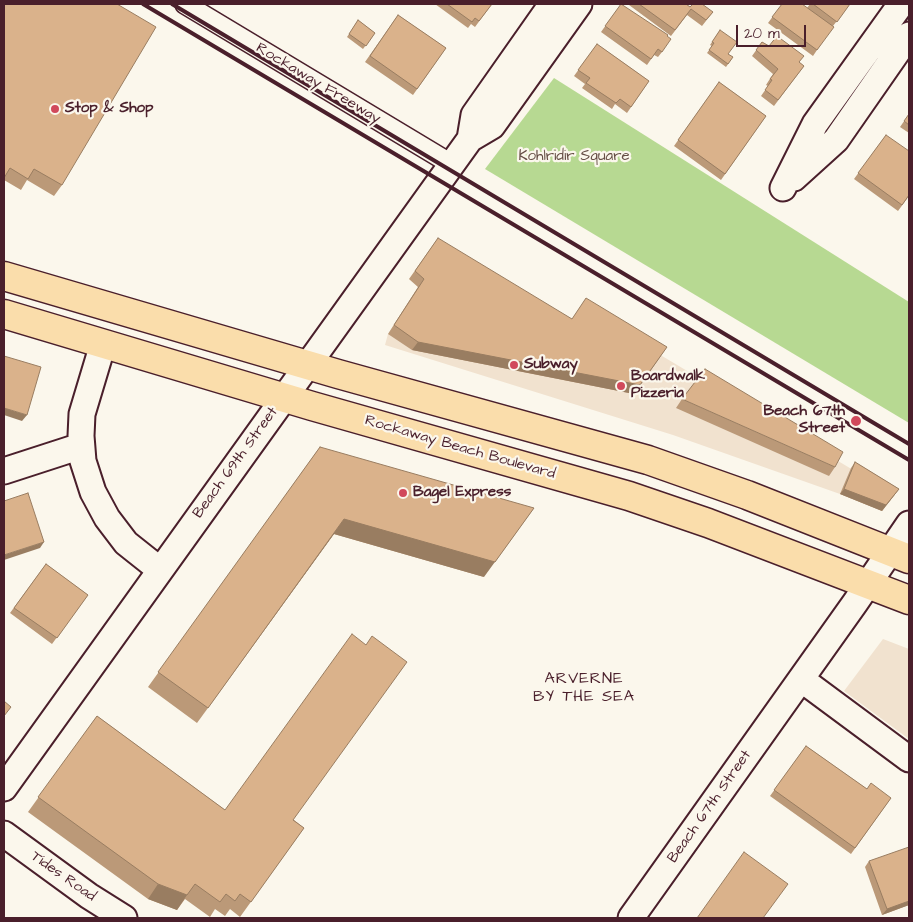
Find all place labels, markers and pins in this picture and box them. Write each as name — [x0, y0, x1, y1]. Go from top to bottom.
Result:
place label: Stop & Shop — [65, 100, 153, 118]
marker: Stop & Shop — [49, 103, 61, 115]
place label: Subway — [524, 356, 578, 374]
marker: Subway — [508, 359, 520, 371]
place label: Boardwalk Pizzeria — [631, 368, 705, 403]
marker: Boardwalk Pizzeria — [615, 380, 627, 392]
place label: Beach 67th Street — [764, 403, 845, 438]
marker: Beach 67th Street — [849, 414, 863, 428]
place label: Bagel Express — [413, 484, 511, 502]
marker: Bagel Express — [397, 487, 409, 499]

